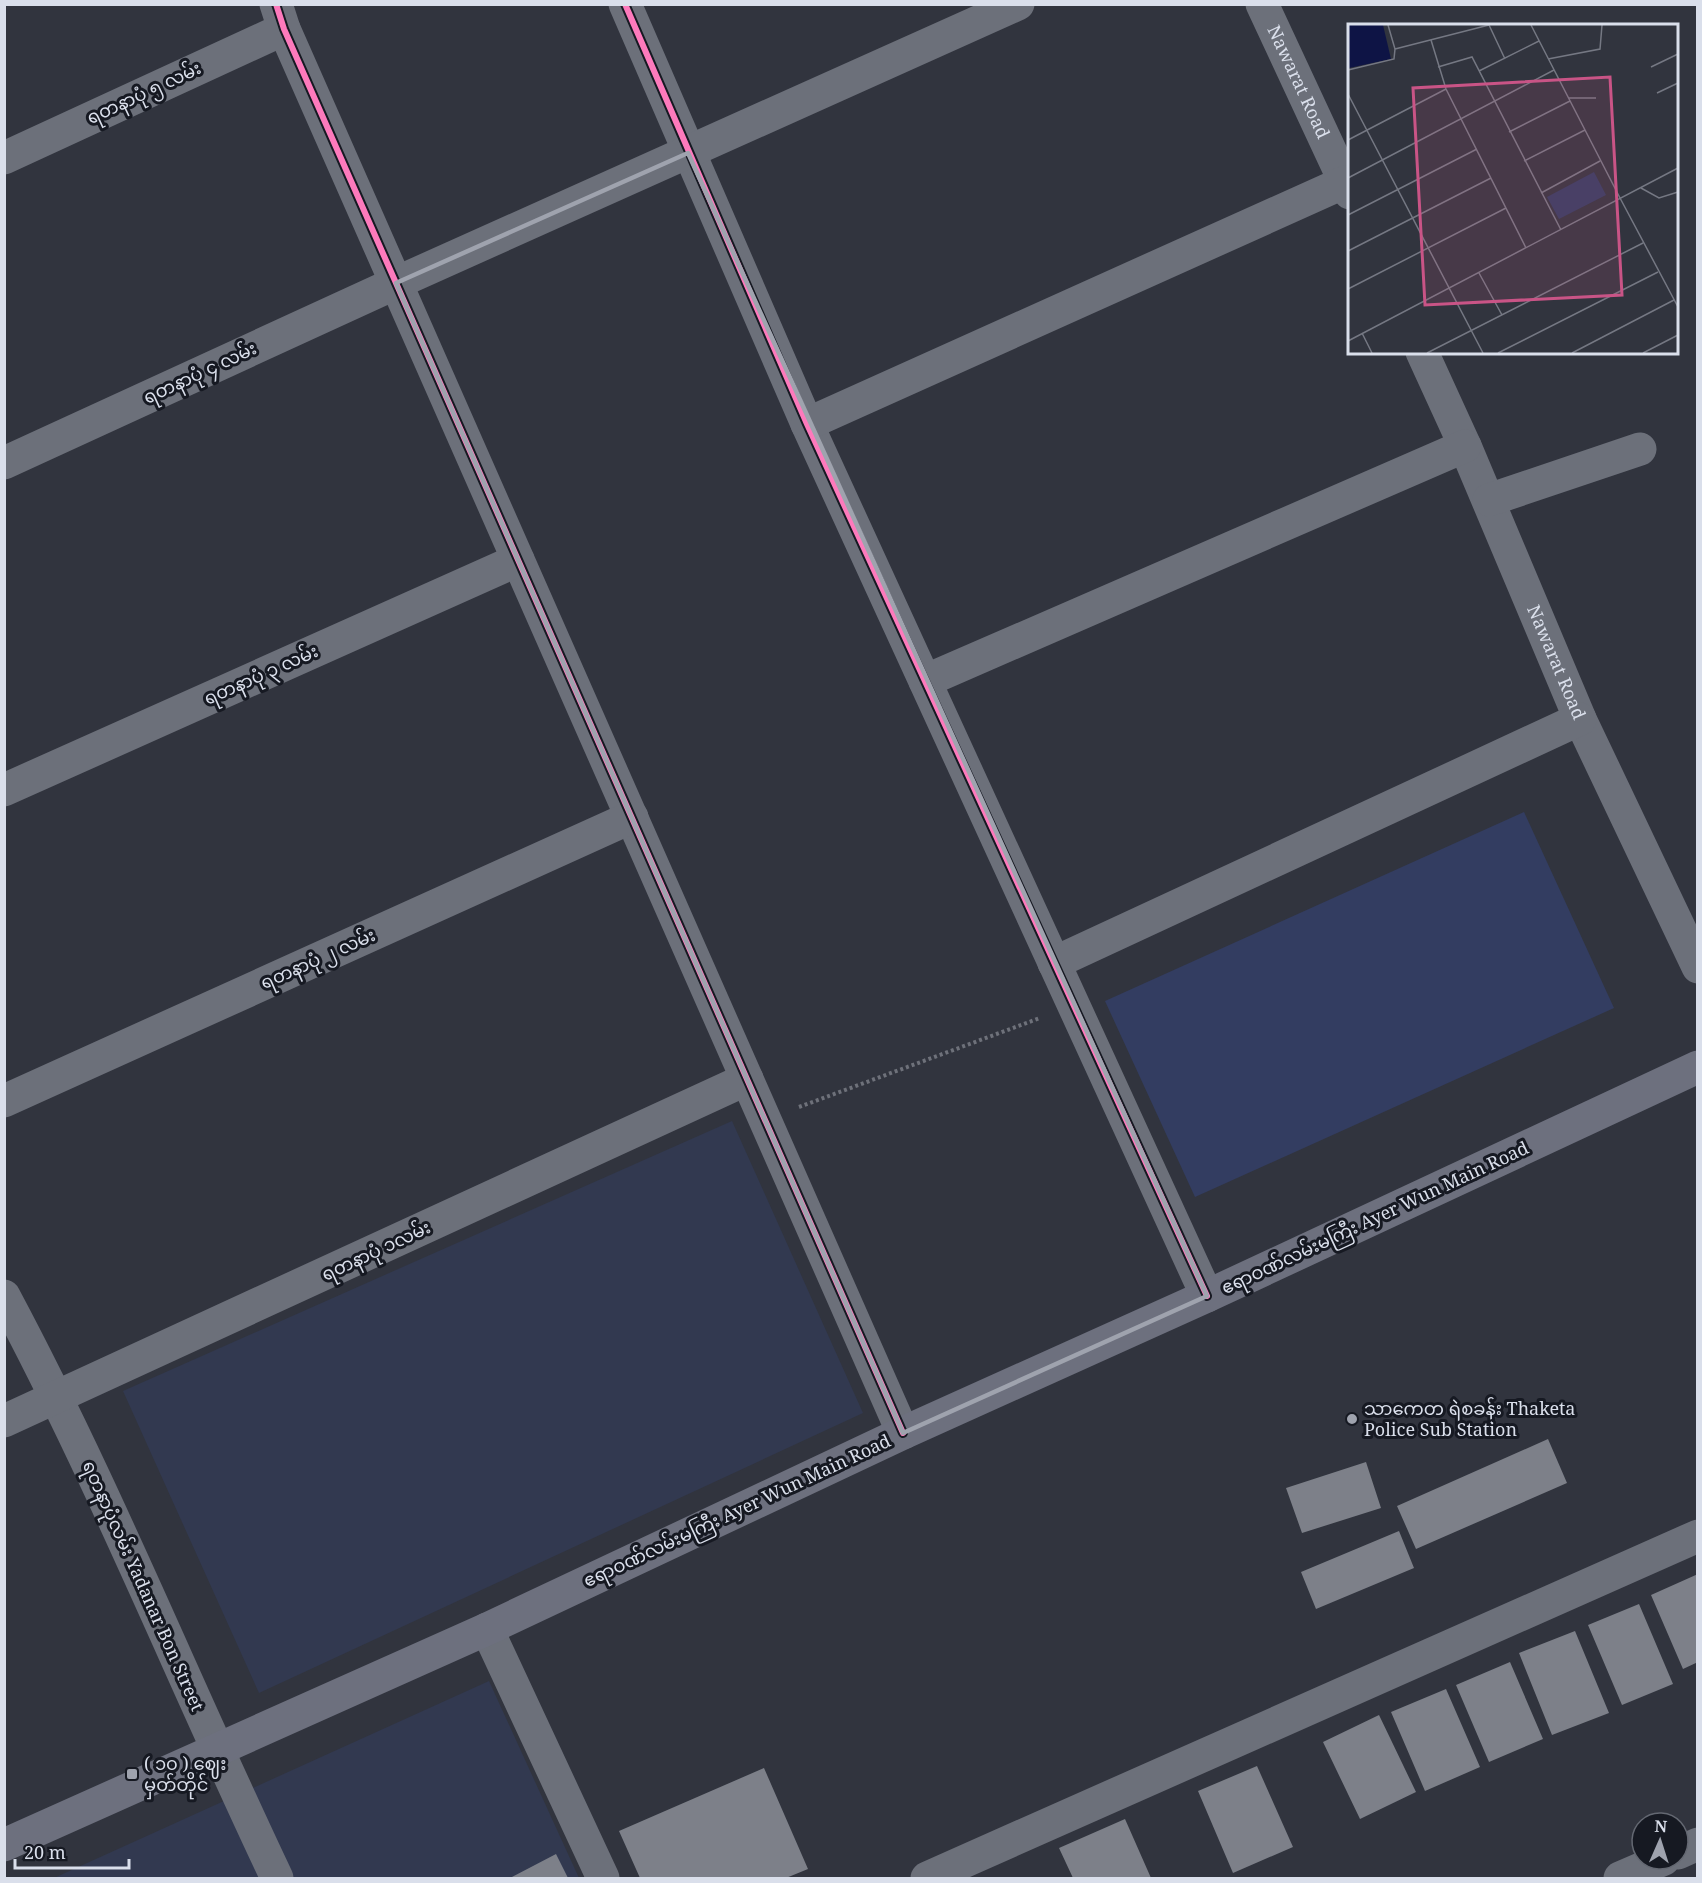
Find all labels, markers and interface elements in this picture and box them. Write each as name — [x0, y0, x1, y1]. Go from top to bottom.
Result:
street label: Nawarat Road — [1263, 21, 1336, 142]
inset map — [1348, 24, 1678, 354]
street label: ရတနာပုံ ၅ လမ်း — [83, 55, 206, 133]
street label: ရတနာပုံ ၄ လမ်း — [139, 335, 262, 412]
street label: Nawarat Road — [1522, 601, 1592, 723]
street label: ရတနာပုံ ၃ လမ်း — [200, 638, 323, 714]
street label: ရတနာပုံ ၂ လမ်း — [256, 922, 380, 998]
street label: ဧရာဝဏ်လမ်းမကြီး Ayer Wun Main Road — [1217, 1134, 1534, 1303]
street label: ရတနာပုံ ၁လမ်း — [317, 1214, 436, 1289]
place label: သာကေတ ရဲစခန်း Thaketa Police Sub Station — [1364, 1396, 1575, 1441]
marker: သာကေတ ရဲစခန်း Thaketa Police Sub Station — [1345, 1412, 1359, 1426]
street label: ဧရာဝဏ်လမ်းမကြီး Ayer Wun Main Road — [579, 1427, 896, 1596]
street label: ရတနာပုံလမ်း Yadanar Bon Street — [74, 1457, 210, 1716]
place label: ( ၁၀ ) ဈေး မှတ်တိုင် — [144, 1751, 226, 1800]
marker: ( ၁၀ ) ဈေး မှတ်တိုင် — [125, 1767, 139, 1781]
north arrow — [1630, 1811, 1690, 1871]
text: N — [1654, 1815, 1668, 1837]
scale bar — [15, 1832, 129, 1870]
text: 20 m — [24, 1840, 66, 1864]

